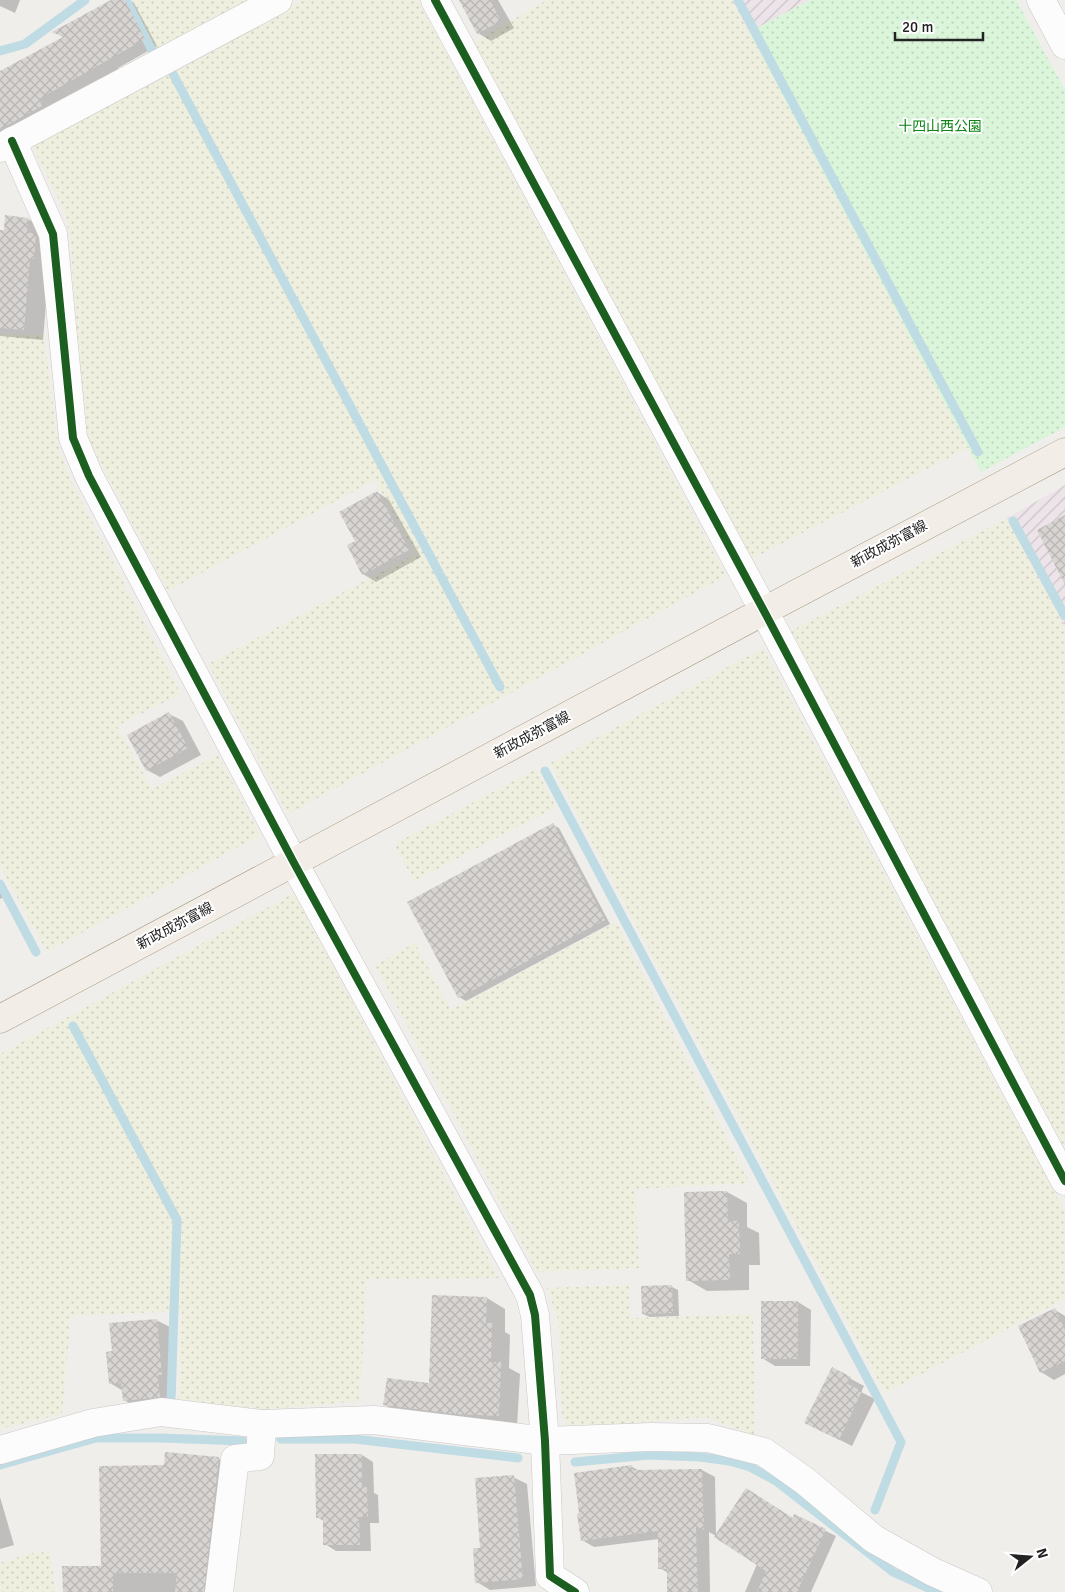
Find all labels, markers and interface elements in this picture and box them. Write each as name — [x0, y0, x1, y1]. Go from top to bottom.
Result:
scale bar — [895, 10, 982, 42]
text: 20 m — [902, 18, 933, 36]
park label: 十四山西公園 — [898, 118, 982, 135]
street label: 新政成弥富線 — [848, 517, 930, 571]
street label: 新政成弥富線 — [491, 708, 573, 762]
street label: 新政成弥富線 — [134, 899, 216, 953]
north arrow — [1005, 1532, 1055, 1582]
text: N — [1032, 1546, 1052, 1560]

